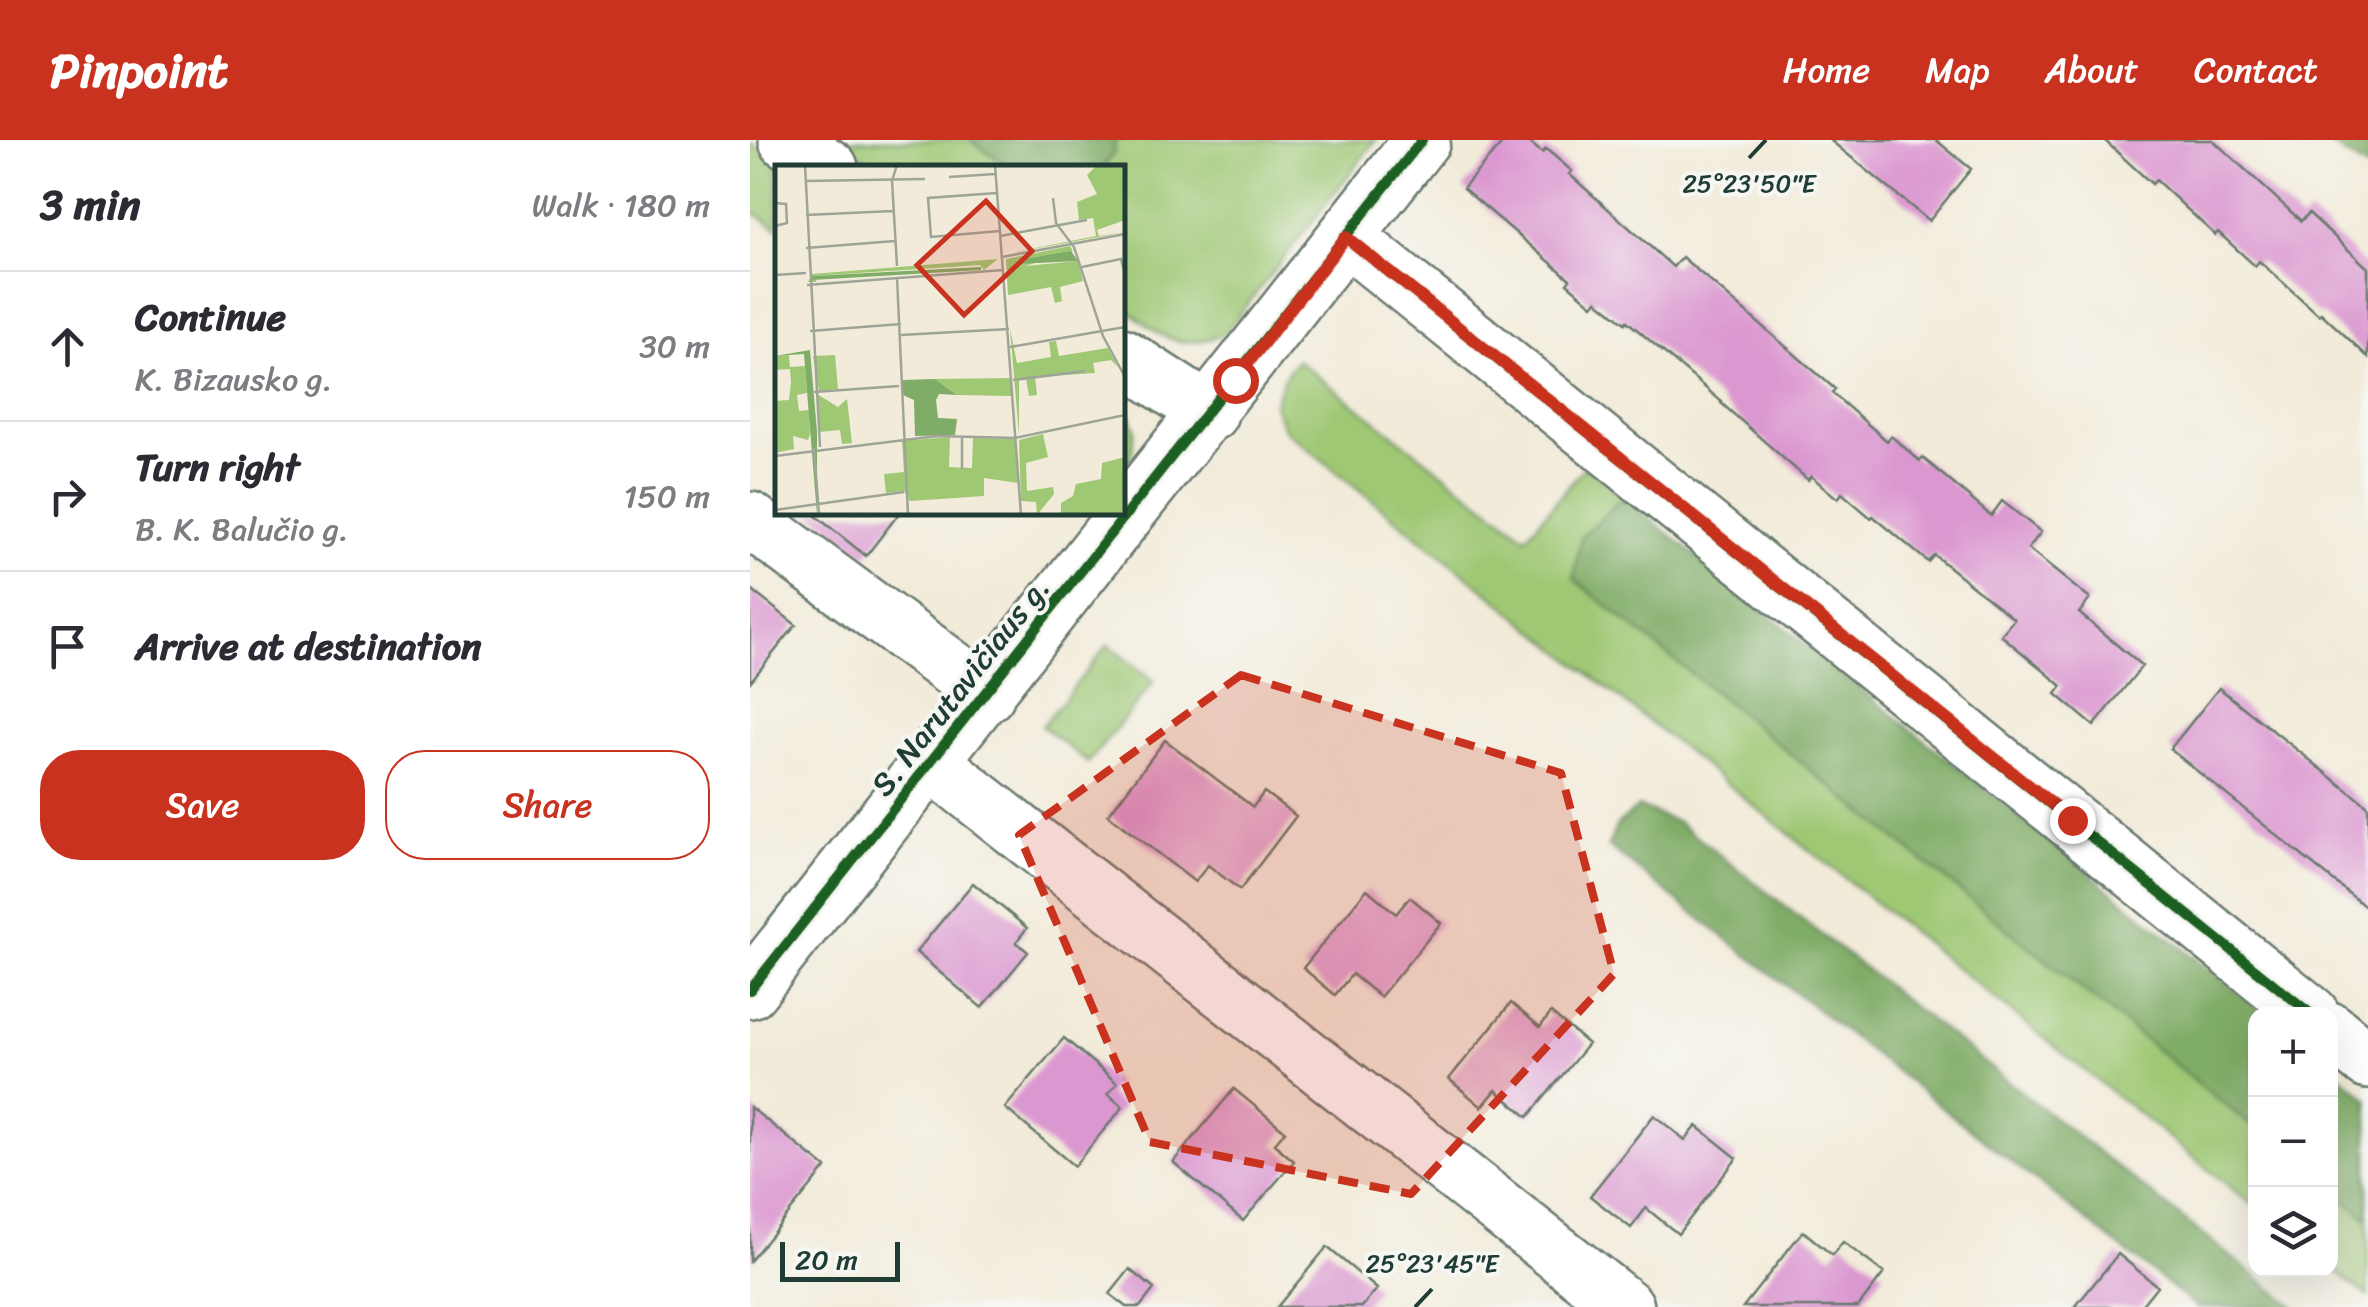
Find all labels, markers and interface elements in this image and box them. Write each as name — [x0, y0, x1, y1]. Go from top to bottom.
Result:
text: Pinpoint — [50, 28, 228, 113]
text: Home — [1783, 39, 1870, 101]
text: Map — [1925, 39, 1990, 101]
text: About — [2045, 39, 2139, 101]
text: Contact — [2194, 39, 2318, 101]
text: 25°23'50"E — [1682, 161, 1818, 206]
inset map — [775, 165, 1125, 515]
text: 3 min — [40, 168, 140, 242]
text: Walk · 180 m — [532, 177, 710, 234]
text: Continue — [135, 284, 286, 351]
text: 30 m — [639, 318, 710, 375]
icon: ahead — [40, 319, 95, 374]
text: K. Bizausko g. — [135, 351, 332, 408]
route start — [1213, 358, 1259, 404]
text: Turn right — [135, 434, 300, 501]
text: 150 m — [624, 468, 710, 525]
icon: right — [40, 469, 95, 524]
text: B. K. Balučio g. — [135, 501, 349, 558]
street label: S. Narutavičiaus g. — [856, 563, 1065, 809]
text: Arrive at destination — [135, 613, 482, 680]
icon: arrive — [40, 619, 95, 674]
button: Save — [40, 750, 365, 860]
button: Share — [385, 750, 710, 860]
route end — [2050, 798, 2096, 844]
map controls — [2248, 1007, 2338, 1277]
button: + — [2248, 1007, 2338, 1097]
button: − — [2248, 1097, 2338, 1187]
button: layers — [2248, 1187, 2338, 1277]
text: 20 m — [795, 1235, 858, 1284]
scale bar — [780, 1237, 900, 1282]
text: 25°23'45"E — [1365, 1241, 1501, 1286]

